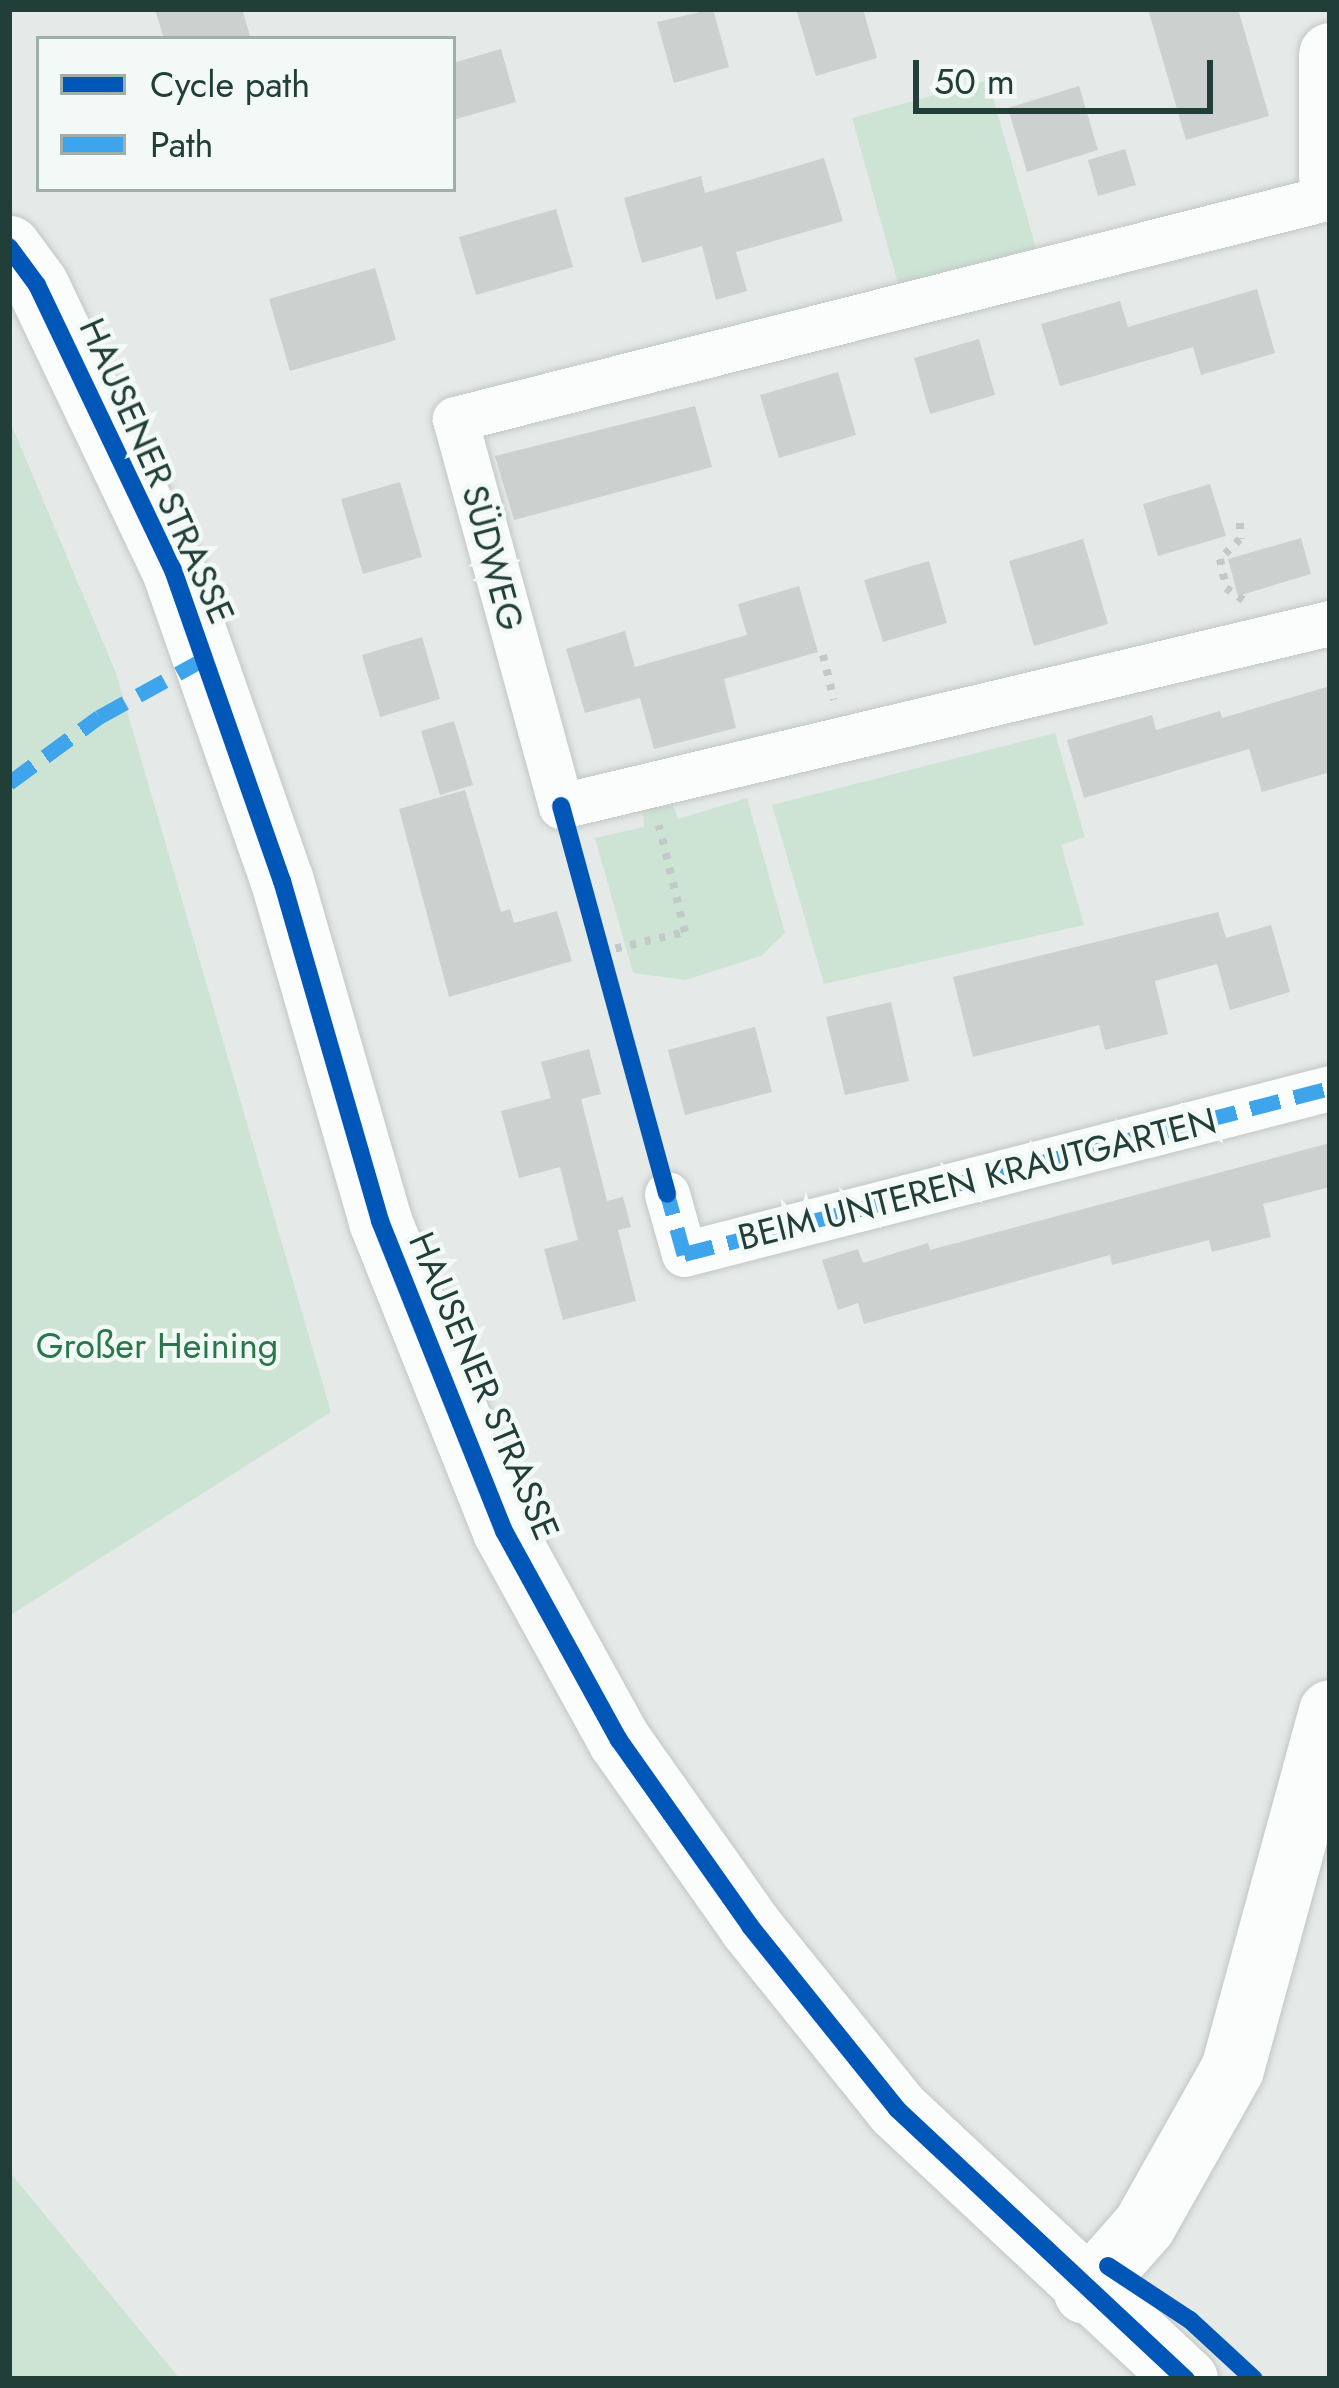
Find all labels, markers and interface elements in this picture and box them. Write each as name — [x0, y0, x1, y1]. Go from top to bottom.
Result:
legend — [36, 36, 456, 192]
scale bar — [919, 36, 1219, 110]
text: 50 m — [934, 55, 1015, 107]
text: Cycle path — [150, 58, 310, 110]
text: Path — [150, 118, 214, 170]
street label: HAUSENER STRASSE — [70, 312, 244, 630]
street label: SÜDWEG — [453, 480, 533, 636]
street label: BEIM UNTEREN KRAUTGARTEN — [733, 1099, 1221, 1259]
street label: HAUSENER STRASSE — [400, 1226, 568, 1546]
park label: Großer Heining — [36, 1324, 278, 1368]

